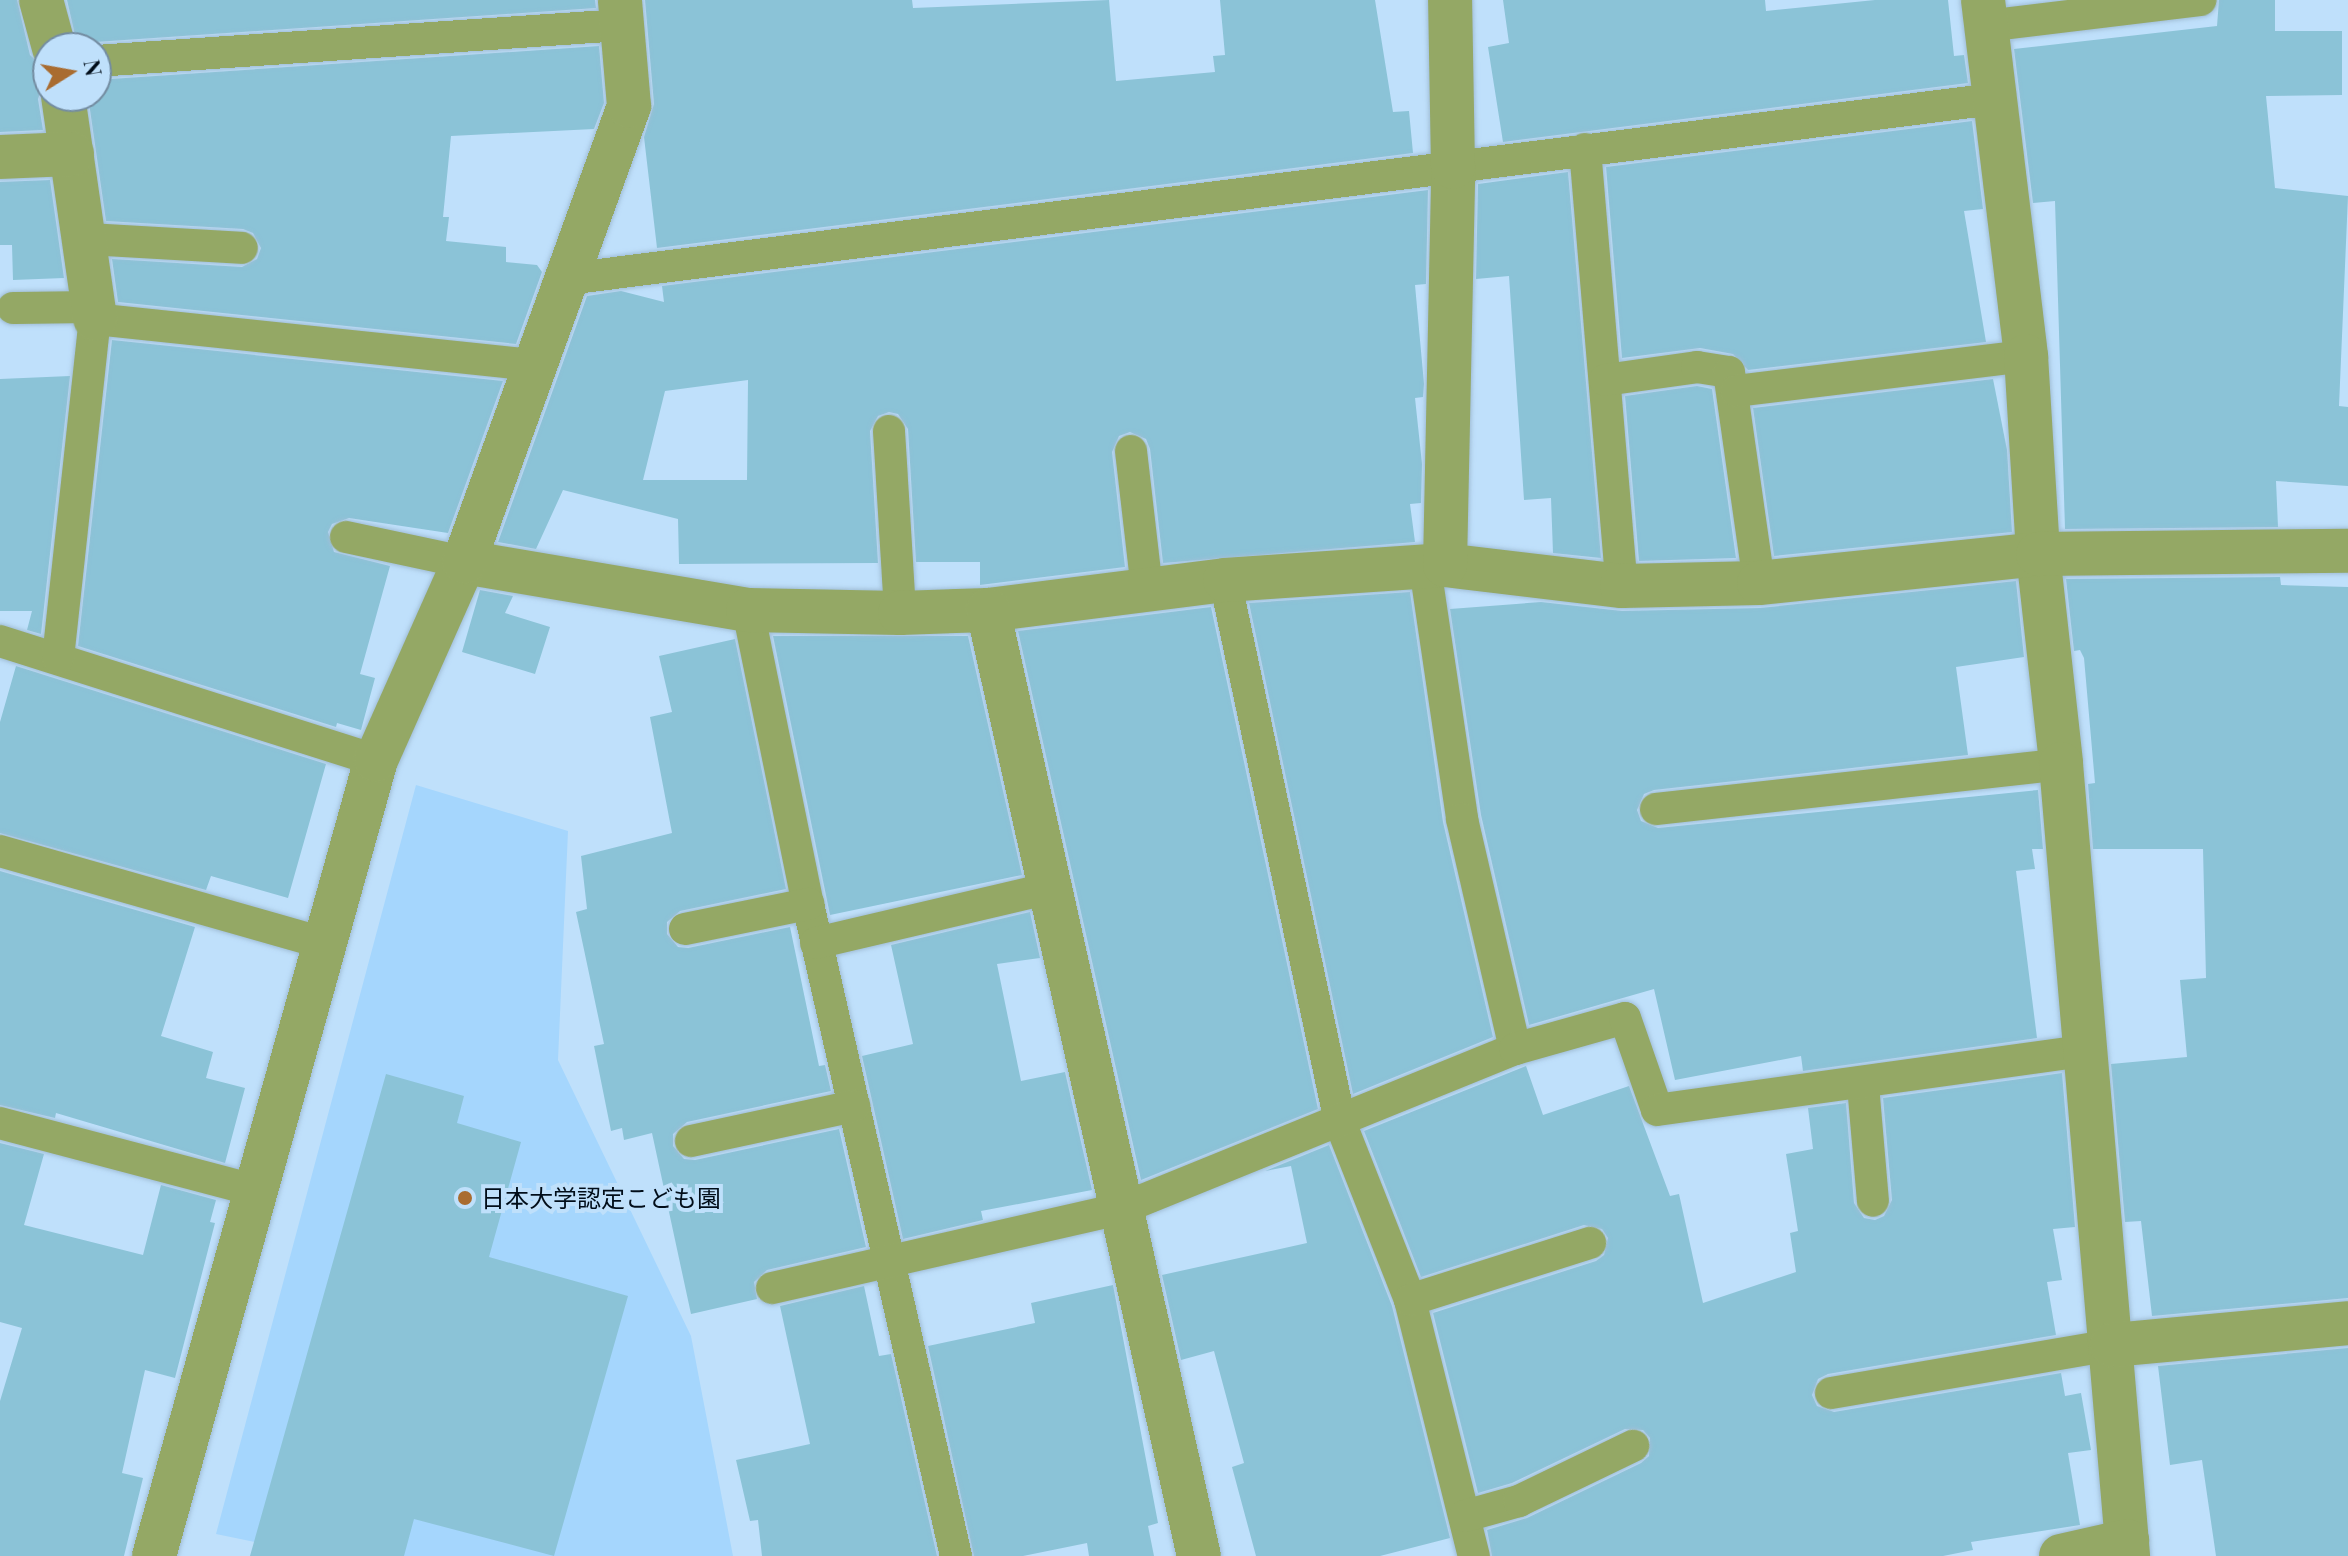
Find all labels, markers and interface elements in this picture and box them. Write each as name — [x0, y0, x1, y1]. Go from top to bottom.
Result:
north arrow — [32, 32, 112, 112]
text: N — [77, 57, 110, 78]
place label: 日本大学認定こども園 — [481, 1184, 721, 1212]
marker: 日本大学認定こども園 — [456, 1189, 474, 1207]

